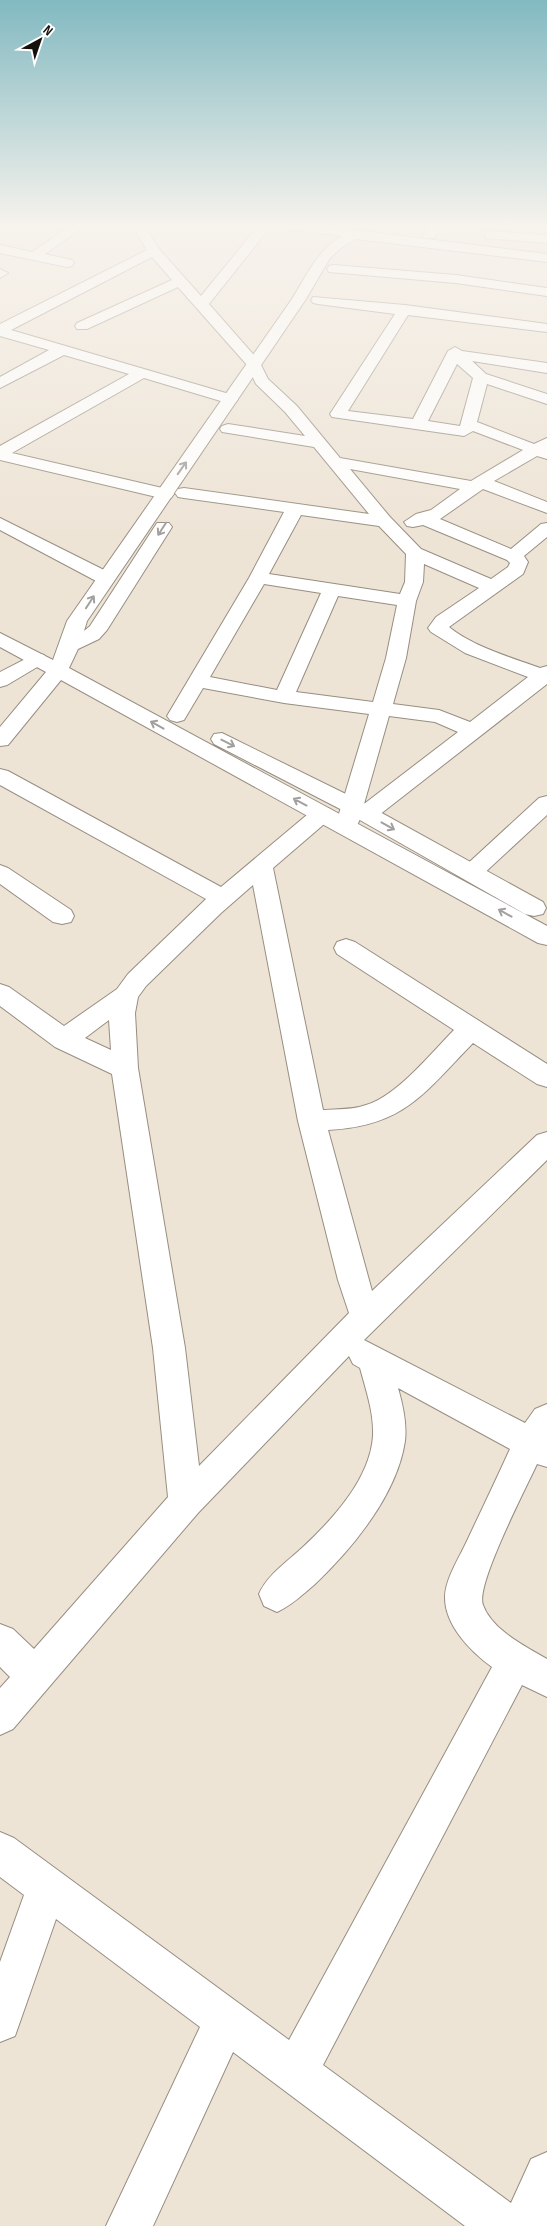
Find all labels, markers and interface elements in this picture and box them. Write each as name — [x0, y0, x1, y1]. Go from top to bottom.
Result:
north arrow — [15, 15, 65, 65]
text: N — [40, 22, 56, 39]
one-way arrow — [177, 461, 187, 475]
one-way arrow — [156, 521, 166, 535]
one-way arrow — [85, 595, 95, 609]
one-way arrow — [150, 720, 165, 730]
one-way arrow — [221, 738, 236, 748]
one-way arrow — [293, 797, 308, 807]
one-way arrow — [380, 822, 395, 831]
one-way arrow — [497, 908, 512, 918]

